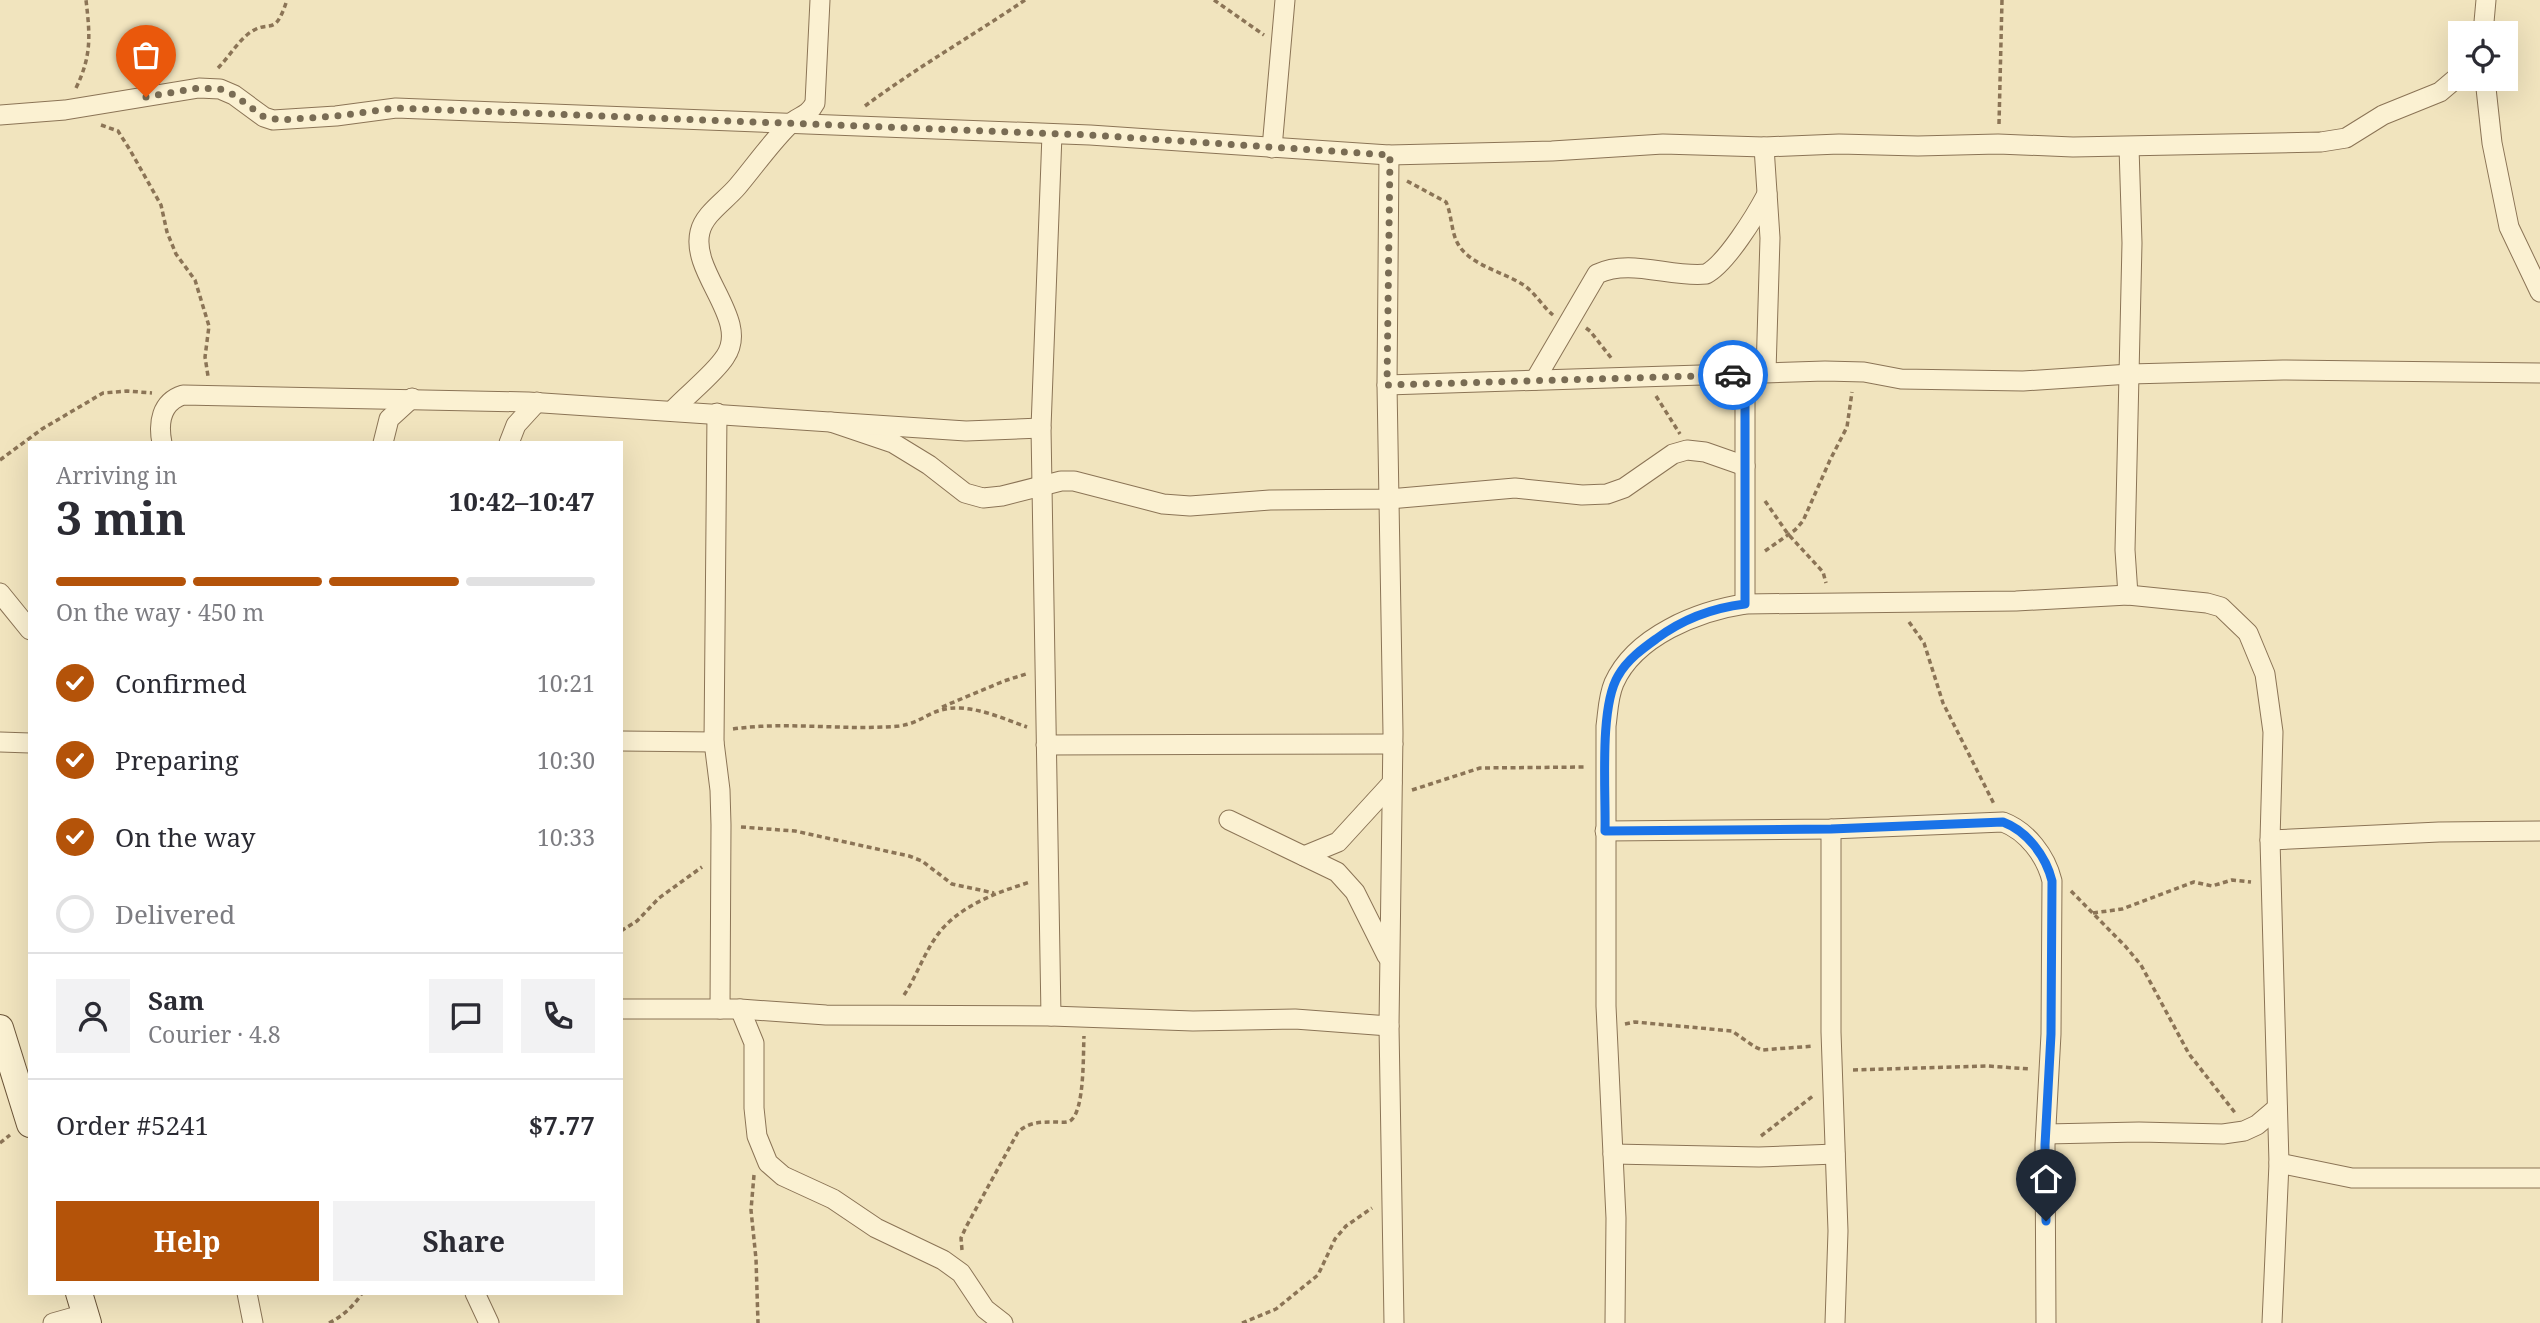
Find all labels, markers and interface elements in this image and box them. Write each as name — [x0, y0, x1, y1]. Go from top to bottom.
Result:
map controls — [2448, 21, 2518, 91]
button: locate — [2448, 21, 2518, 91]
pin — [116, 25, 176, 97]
icon: bag — [127, 36, 165, 74]
courier — [1698, 340, 1768, 410]
icon: car — [1714, 356, 1752, 394]
text: Arriving in — [56, 459, 177, 491]
text: 10:42–10:47 — [449, 483, 595, 519]
text: 3 min — [56, 486, 186, 548]
text: On the way · 450 m — [56, 596, 264, 628]
icon: check — [56, 664, 94, 702]
text: Confirmed — [115, 665, 247, 701]
text: 10:21 — [537, 667, 595, 699]
icon: check — [56, 741, 94, 779]
text: Preparing — [115, 742, 239, 778]
text: 10:30 — [537, 744, 595, 776]
icon: check — [56, 818, 94, 856]
text: On the way — [115, 819, 255, 855]
text: 10:33 — [537, 821, 595, 853]
text: Delivered — [115, 896, 235, 932]
button: person — [56, 979, 130, 1053]
button: chat — [429, 979, 503, 1053]
button: phone — [521, 979, 595, 1053]
text: Sam — [148, 982, 204, 1018]
text: Courier · 4.8 — [148, 1018, 281, 1050]
text: Order #5241 — [56, 1107, 209, 1143]
text: $7.77 — [529, 1107, 595, 1143]
pin — [2016, 1149, 2076, 1221]
icon: home — [2027, 1160, 2065, 1198]
button: Help — [56, 1201, 319, 1281]
button: Share — [333, 1201, 595, 1281]

